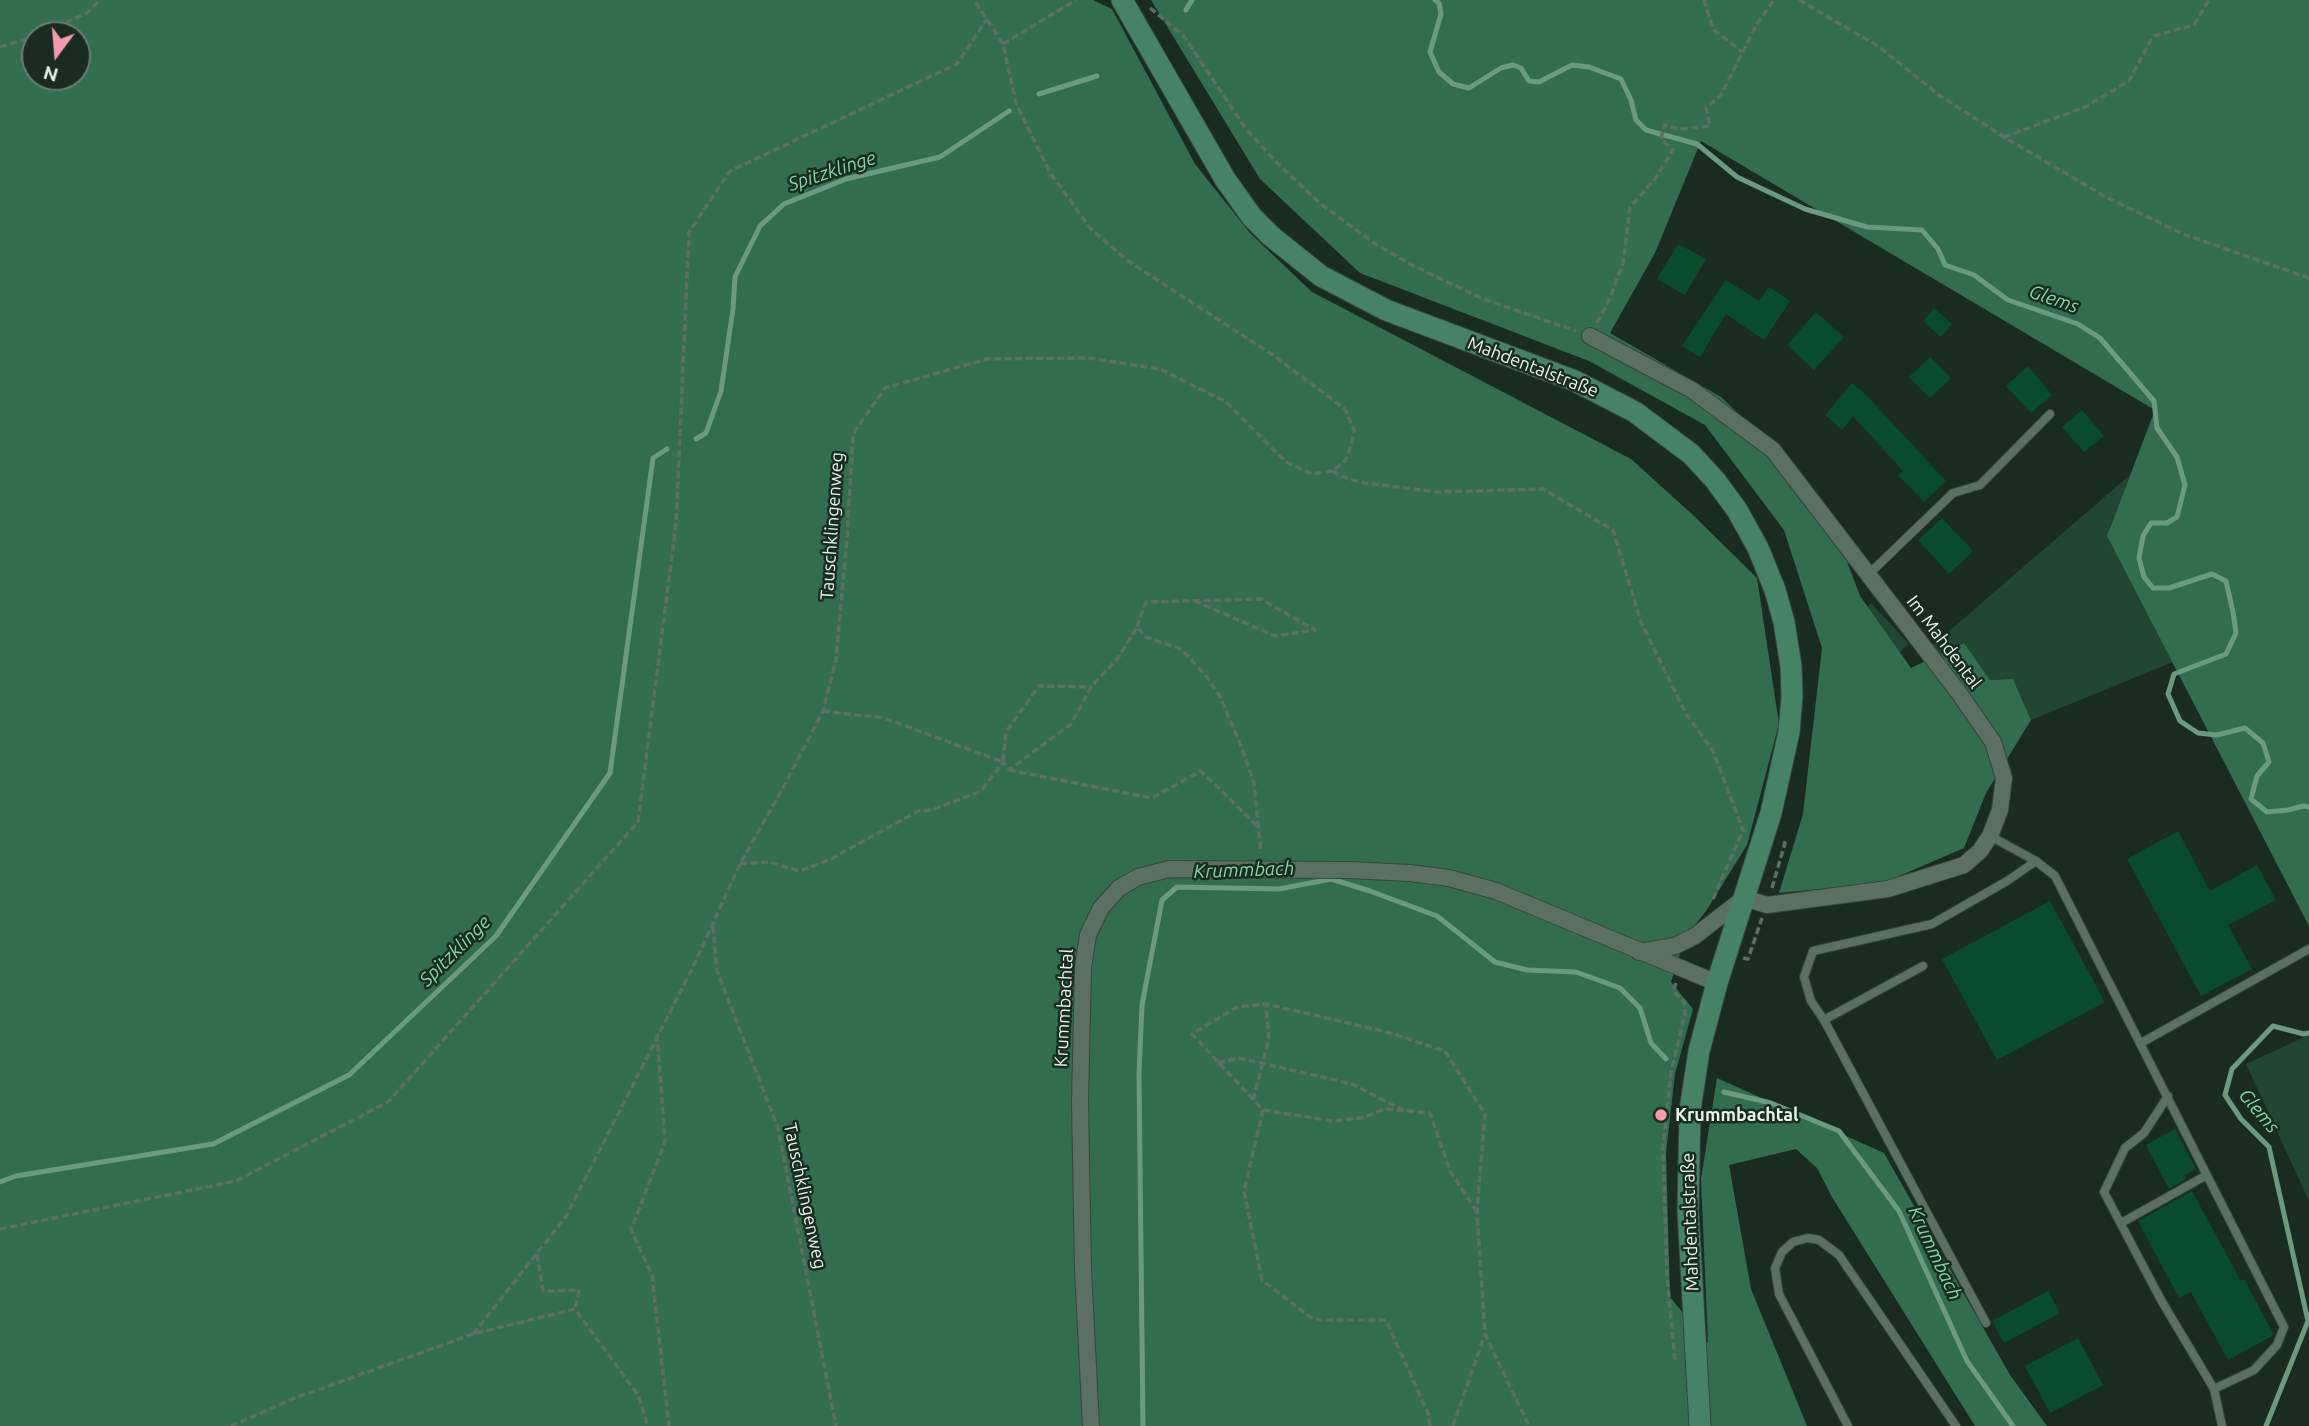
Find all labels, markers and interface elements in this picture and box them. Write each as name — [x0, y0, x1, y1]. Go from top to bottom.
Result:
north arrow — [21, 21, 91, 91]
text: N — [41, 62, 61, 87]
water label: Spitzklinge — [785, 146, 879, 196]
water label: Glems — [2026, 280, 2082, 318]
street label: Mahdentalstraße — [1464, 332, 1602, 402]
street label: Tauschklingenweg — [816, 451, 848, 601]
street label: Im Mahdental — [1902, 591, 1986, 693]
water label: Krummbach — [1193, 857, 1295, 883]
water label: Spitzklinge — [415, 911, 495, 991]
street label: Krummbachtal — [1050, 948, 1078, 1068]
water label: Glems — [2234, 1084, 2284, 1138]
place label: Krummbachtal — [1675, 1104, 1799, 1126]
marker: Krummbachtal — [1653, 1107, 1669, 1123]
street label: Tauschklingenweg — [779, 1121, 831, 1271]
street label: Mahdentalstraße — [1677, 1152, 1703, 1292]
water label: Krummbach — [1903, 1202, 1967, 1304]

